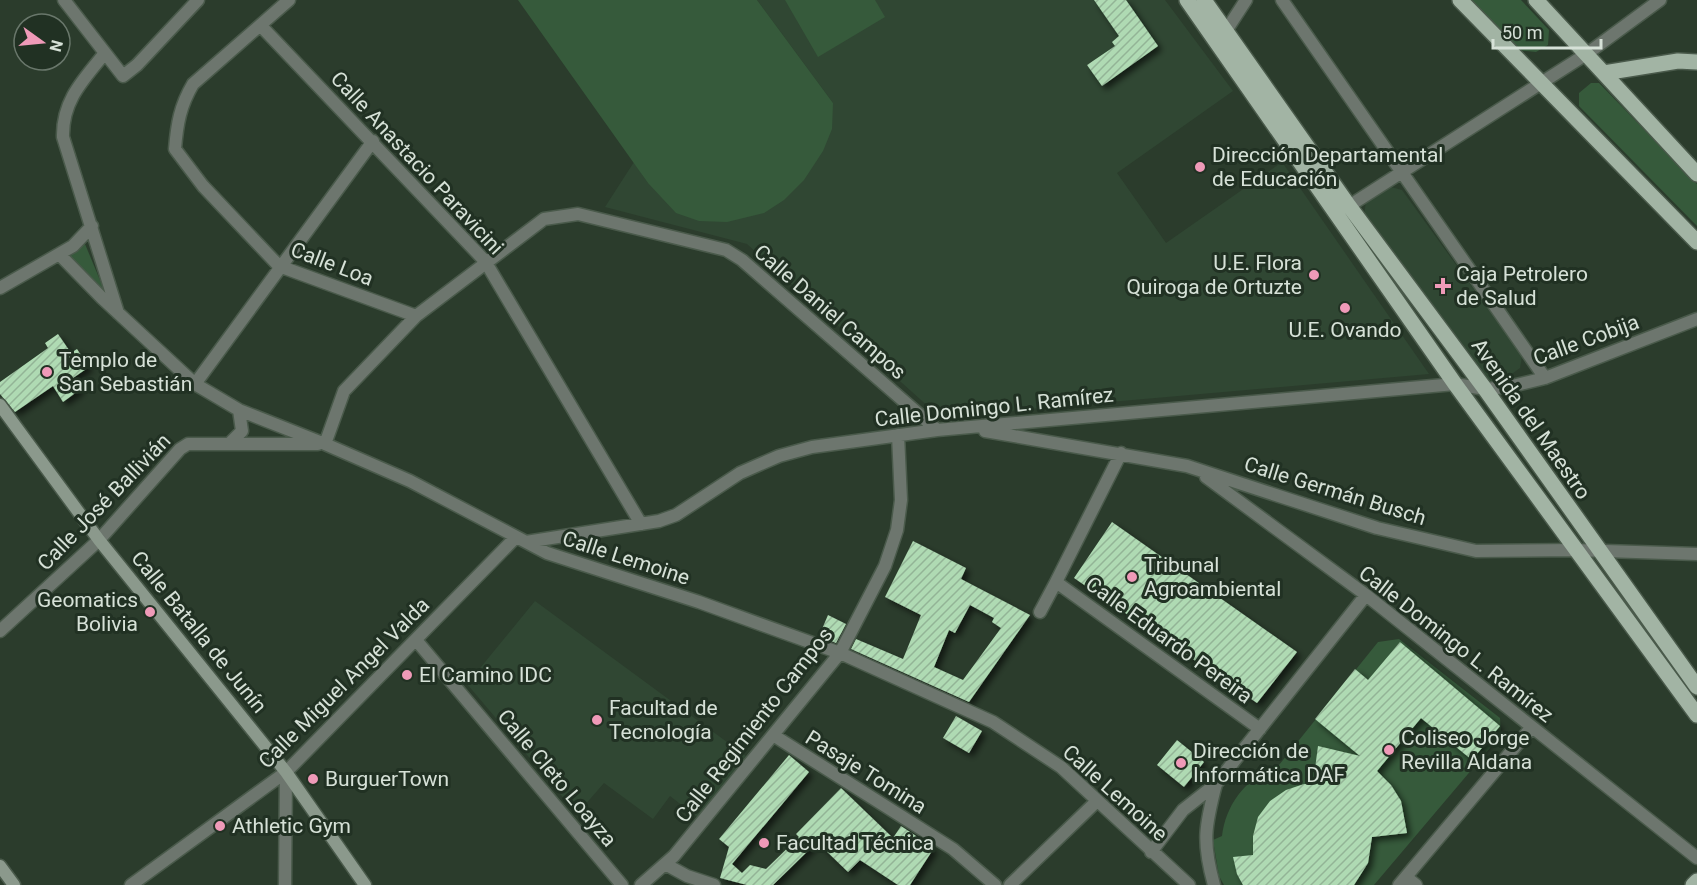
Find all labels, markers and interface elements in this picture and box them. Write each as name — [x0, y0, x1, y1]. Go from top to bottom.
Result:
north arrow — [12, 12, 72, 72]
scale bar — [1493, 12, 1601, 50]
text: 50 m — [1502, 22, 1542, 43]
text: N — [45, 38, 67, 54]
street label: Calle Anastacio Paravicini — [326, 67, 508, 259]
place label: Dirección Departamental de Educación — [1212, 143, 1443, 191]
marker: Dirección Departamental de Educación — [1193, 160, 1207, 174]
street label: Calle Loa — [287, 237, 377, 291]
street label: Calle Daniel Campos — [749, 240, 911, 384]
place label: U.E. Flora Quiroga de Ortuzte — [1126, 251, 1302, 299]
place label: Caja Petrolero de Salud — [1456, 262, 1588, 310]
marker: U.E. Flora Quiroga de Ortuzte — [1307, 268, 1321, 282]
marker: Caja Petrolero de Salud — [1434, 277, 1452, 295]
marker: U.E. Ovando — [1338, 301, 1352, 315]
street label: Calle Cobija — [1530, 310, 1642, 370]
place label: U.E. Ovando — [1288, 318, 1402, 342]
street label: Avenida del Maestro — [1467, 334, 1595, 504]
place label: Templo de San Sebastián — [59, 348, 192, 396]
marker: Templo de San Sebastián — [40, 365, 54, 379]
street label: Calle Domingo L. Ramírez — [873, 383, 1115, 431]
street label: Calle José Ballivián — [33, 429, 175, 575]
street label: Calle Germán Busch — [1241, 452, 1429, 530]
street label: Calle Lemoine — [559, 526, 693, 590]
street label: Calle Batalla de Junín — [126, 546, 272, 718]
place label: Tribunal Agroambiental — [1144, 553, 1281, 601]
street label: Calle Domingo L. Ramírez — [1354, 561, 1558, 727]
marker: Tribunal Agroambiental — [1125, 570, 1139, 584]
street label: Calle Eduardo Pereira — [1081, 572, 1257, 708]
place label: Geomatics Bolivia — [37, 588, 138, 636]
street label: Calle Miguel Angel Valda — [254, 593, 434, 773]
marker: Geomatics Bolivia — [143, 605, 157, 619]
street label: Calle Regimiento Campos — [670, 623, 838, 827]
place label: El Camino IDC — [419, 663, 552, 687]
marker: El Camino IDC — [400, 668, 414, 682]
place label: Facultad de Tecnología — [609, 696, 718, 744]
street label: Calle Cleto Loayza — [493, 705, 621, 851]
marker: Facultad de Tecnología — [590, 713, 604, 727]
street label: Pasaje Tomina — [801, 725, 931, 819]
place label: Coliseo Jorge Revilla Aldana — [1401, 726, 1532, 774]
place label: Dirección de Informática DAF — [1193, 739, 1345, 787]
street label: Calle Lemoine — [1058, 740, 1172, 846]
marker: Coliseo Jorge Revilla Aldana — [1382, 743, 1396, 757]
marker: Dirección de Informática DAF — [1174, 756, 1188, 770]
place label: BurguerTown — [325, 767, 449, 791]
marker: BurguerTown — [306, 772, 320, 786]
place label: Athletic Gym — [232, 814, 351, 838]
marker: Athletic Gym — [213, 819, 227, 833]
place label: Facultad Técnica — [776, 831, 934, 855]
marker: Facultad Técnica — [757, 836, 771, 850]

